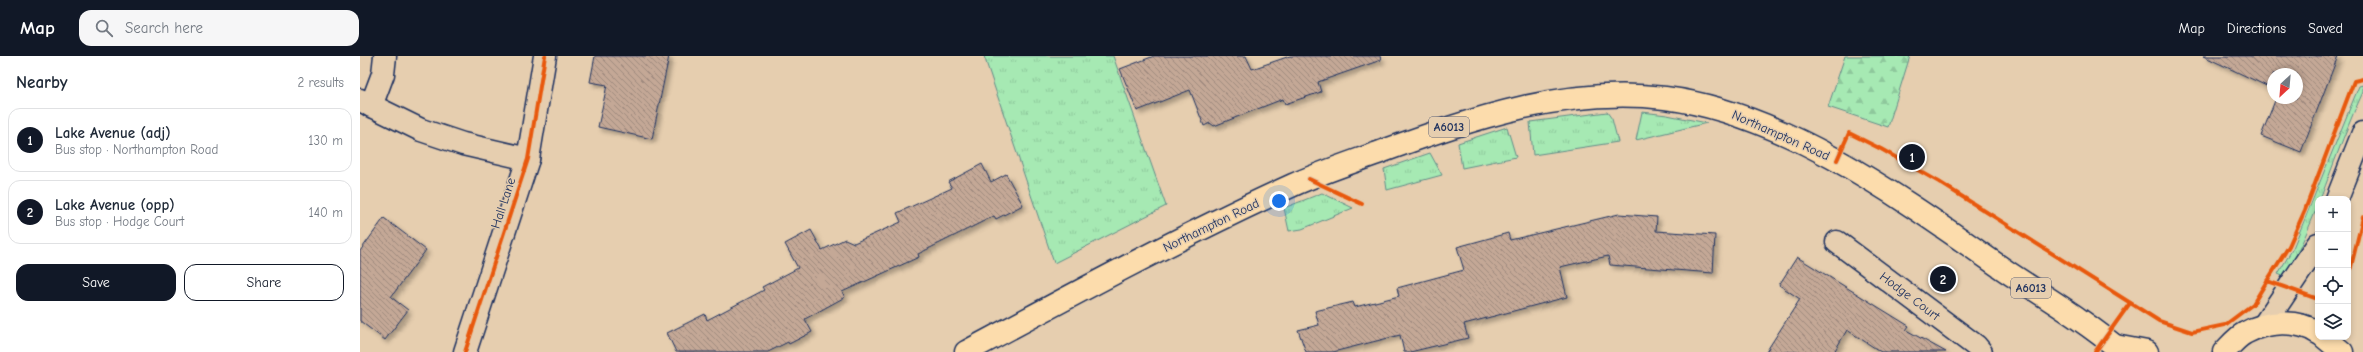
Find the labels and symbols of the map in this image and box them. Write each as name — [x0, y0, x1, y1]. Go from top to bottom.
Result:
north arrow — [2267, 68, 2303, 104]
street label: Northampton Road — [1730, 107, 1832, 163]
road number: A6013 — [1429, 117, 1469, 137]
pin: 1 — [1899, 142, 1925, 172]
street label: Hall Lane — [488, 175, 518, 230]
your location — [1269, 191, 1289, 211]
street label: Northampton Road — [1160, 195, 1262, 255]
pin: 2 — [1930, 264, 1956, 294]
street label: Hodge Court — [1877, 269, 1944, 324]
road number: A6013 — [2011, 278, 2051, 298]

